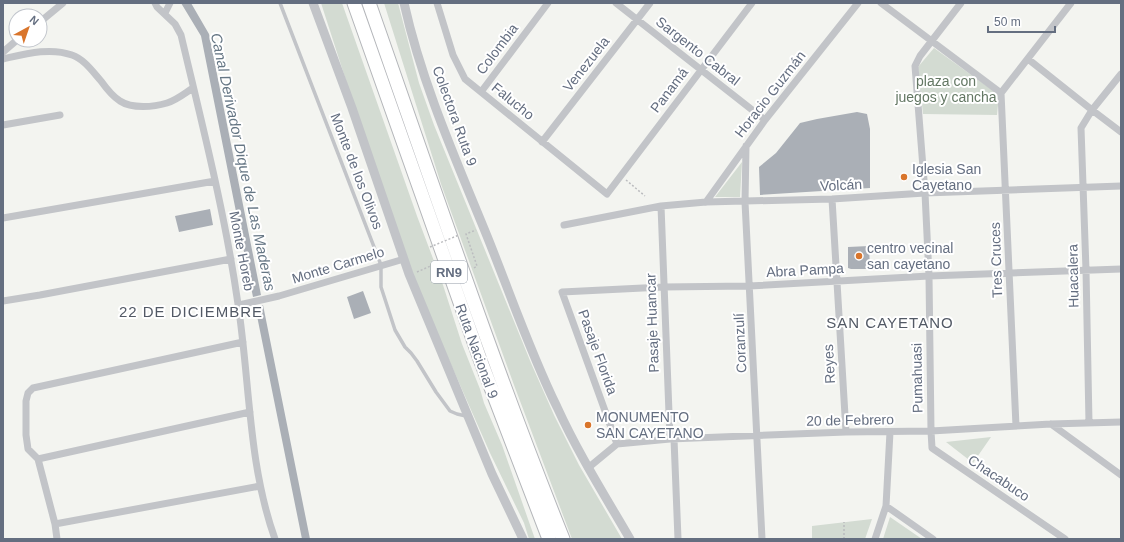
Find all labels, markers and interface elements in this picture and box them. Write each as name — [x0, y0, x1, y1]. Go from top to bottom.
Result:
north arrow — [8, 8, 48, 48]
scale bar — [988, 8, 1055, 34]
text: N — [28, 13, 41, 28]
street label: Sargento Cabral — [653, 13, 743, 89]
text: 50 m — [994, 15, 1021, 29]
street label: Colombia — [473, 20, 521, 77]
water label: Canal Derivador Dique de Las Maderas — [208, 31, 279, 293]
street label: Venezuela — [560, 33, 613, 95]
street label: Horacio Guzmán — [731, 48, 809, 140]
street label: Colectora Ruta 9 — [430, 64, 481, 168]
street label: Panamá — [647, 64, 691, 116]
park label: plaza con juegos y cancha — [894, 73, 997, 105]
street label: Falucho — [489, 79, 538, 123]
street label: Monte de los Olivos — [328, 111, 386, 231]
place label: Iglesia San Cayetano — [912, 161, 981, 193]
marker: Iglesia San Cayetano — [899, 172, 909, 182]
street label: Volcán — [820, 176, 862, 194]
street label: Monte Horeb — [226, 210, 258, 292]
street label: Tres Cruces — [987, 222, 1005, 298]
place label: centro vecinal san cayetano — [867, 240, 953, 272]
street label: Monte Carmelo — [290, 243, 386, 287]
street label: Huacalera — [1064, 244, 1082, 308]
marker: centro vecinal san cayetano — [854, 251, 864, 261]
street label: Abra Pampa — [766, 260, 844, 280]
road number: RN9 — [431, 261, 467, 283]
street label: Pasaje Huancar — [642, 273, 662, 373]
street label: Ruta Nacional 9 — [452, 301, 502, 401]
district label: 22 DE DICIEMBRE — [119, 303, 263, 320]
street label: Pasaje Florida — [575, 307, 621, 397]
street label: Coranzulí — [730, 313, 750, 373]
district label: SAN CAYETANO — [826, 314, 954, 331]
street label: Pumahuasi — [908, 343, 926, 413]
street label: Reyes — [820, 344, 838, 384]
place label: MONUMENTO SAN CAYETANO — [596, 409, 704, 441]
street label: 20 de Febrero — [806, 411, 894, 429]
marker: MONUMENTO SAN CAYETANO — [583, 420, 593, 430]
street label: Chacabuco — [965, 452, 1033, 505]

